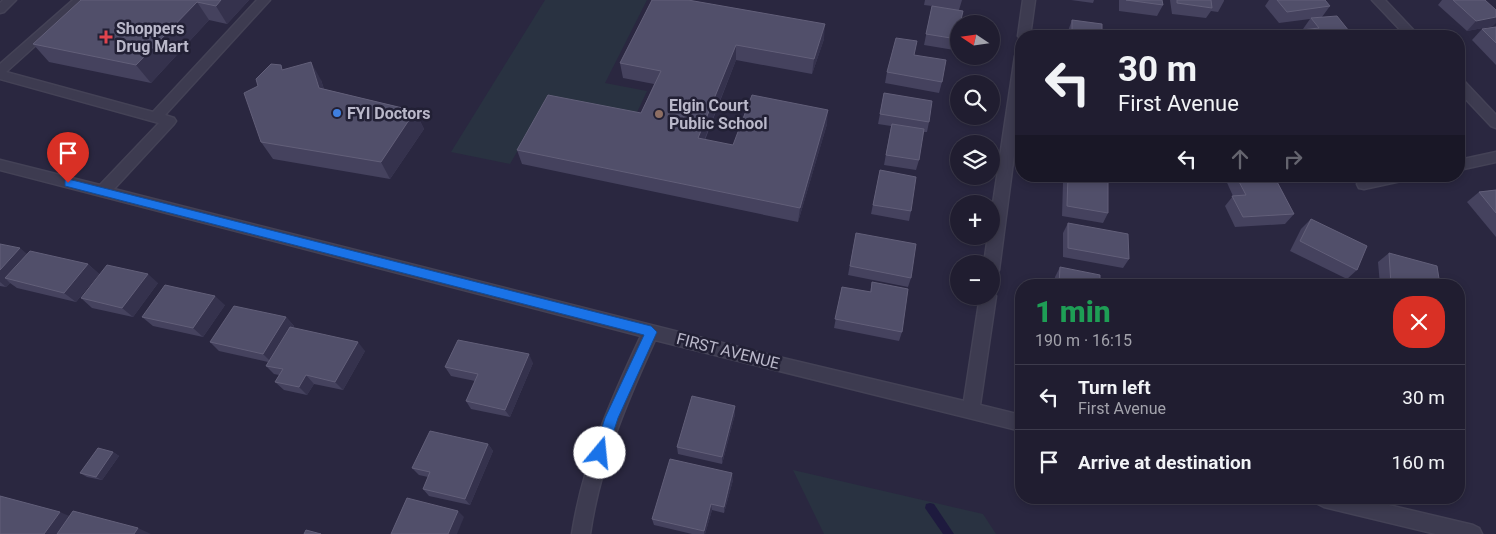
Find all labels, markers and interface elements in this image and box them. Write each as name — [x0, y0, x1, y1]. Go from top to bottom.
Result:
north arrow — [950, 15, 1000, 65]
map controls — [950, 15, 1000, 305]
place label: Shoppers Drug Mart — [116, 19, 189, 56]
marker: Shoppers Drug Mart — [100, 31, 112, 43]
text: 30 m — [1118, 49, 1197, 90]
icon: left — [1035, 50, 1100, 115]
button: search — [950, 75, 1000, 125]
text: First Avenue — [1118, 91, 1239, 116]
place label: Elgin Court Public School — [669, 96, 768, 133]
place label: FYI Doctors — [347, 104, 430, 123]
marker: FYI Doctors — [331, 107, 343, 119]
marker: Elgin Court Public School — [653, 108, 665, 120]
pin — [47, 132, 89, 183]
button: layers — [950, 135, 1000, 185]
icon: arrive — [54, 139, 82, 167]
icon: left — [1173, 145, 1201, 173]
icon: ahead — [1226, 145, 1254, 173]
icon: right — [1279, 145, 1307, 173]
button: + — [950, 195, 1000, 245]
button: − — [950, 255, 1000, 305]
text: 1 min — [1035, 294, 1111, 329]
button: close — [1393, 296, 1445, 348]
street label: FIRST AVENUE — [674, 329, 782, 373]
text: 190 m · 16:15 — [1035, 331, 1132, 350]
text: Turn left — [1078, 376, 1151, 399]
icon: left — [1035, 383, 1063, 411]
text: 30 m — [1402, 386, 1445, 409]
text: First Avenue — [1078, 399, 1166, 418]
position arrow — [573, 426, 625, 478]
icon: arrive — [1035, 448, 1063, 476]
text: Arrive at destination — [1078, 451, 1251, 474]
text: 160 m — [1392, 451, 1445, 474]

